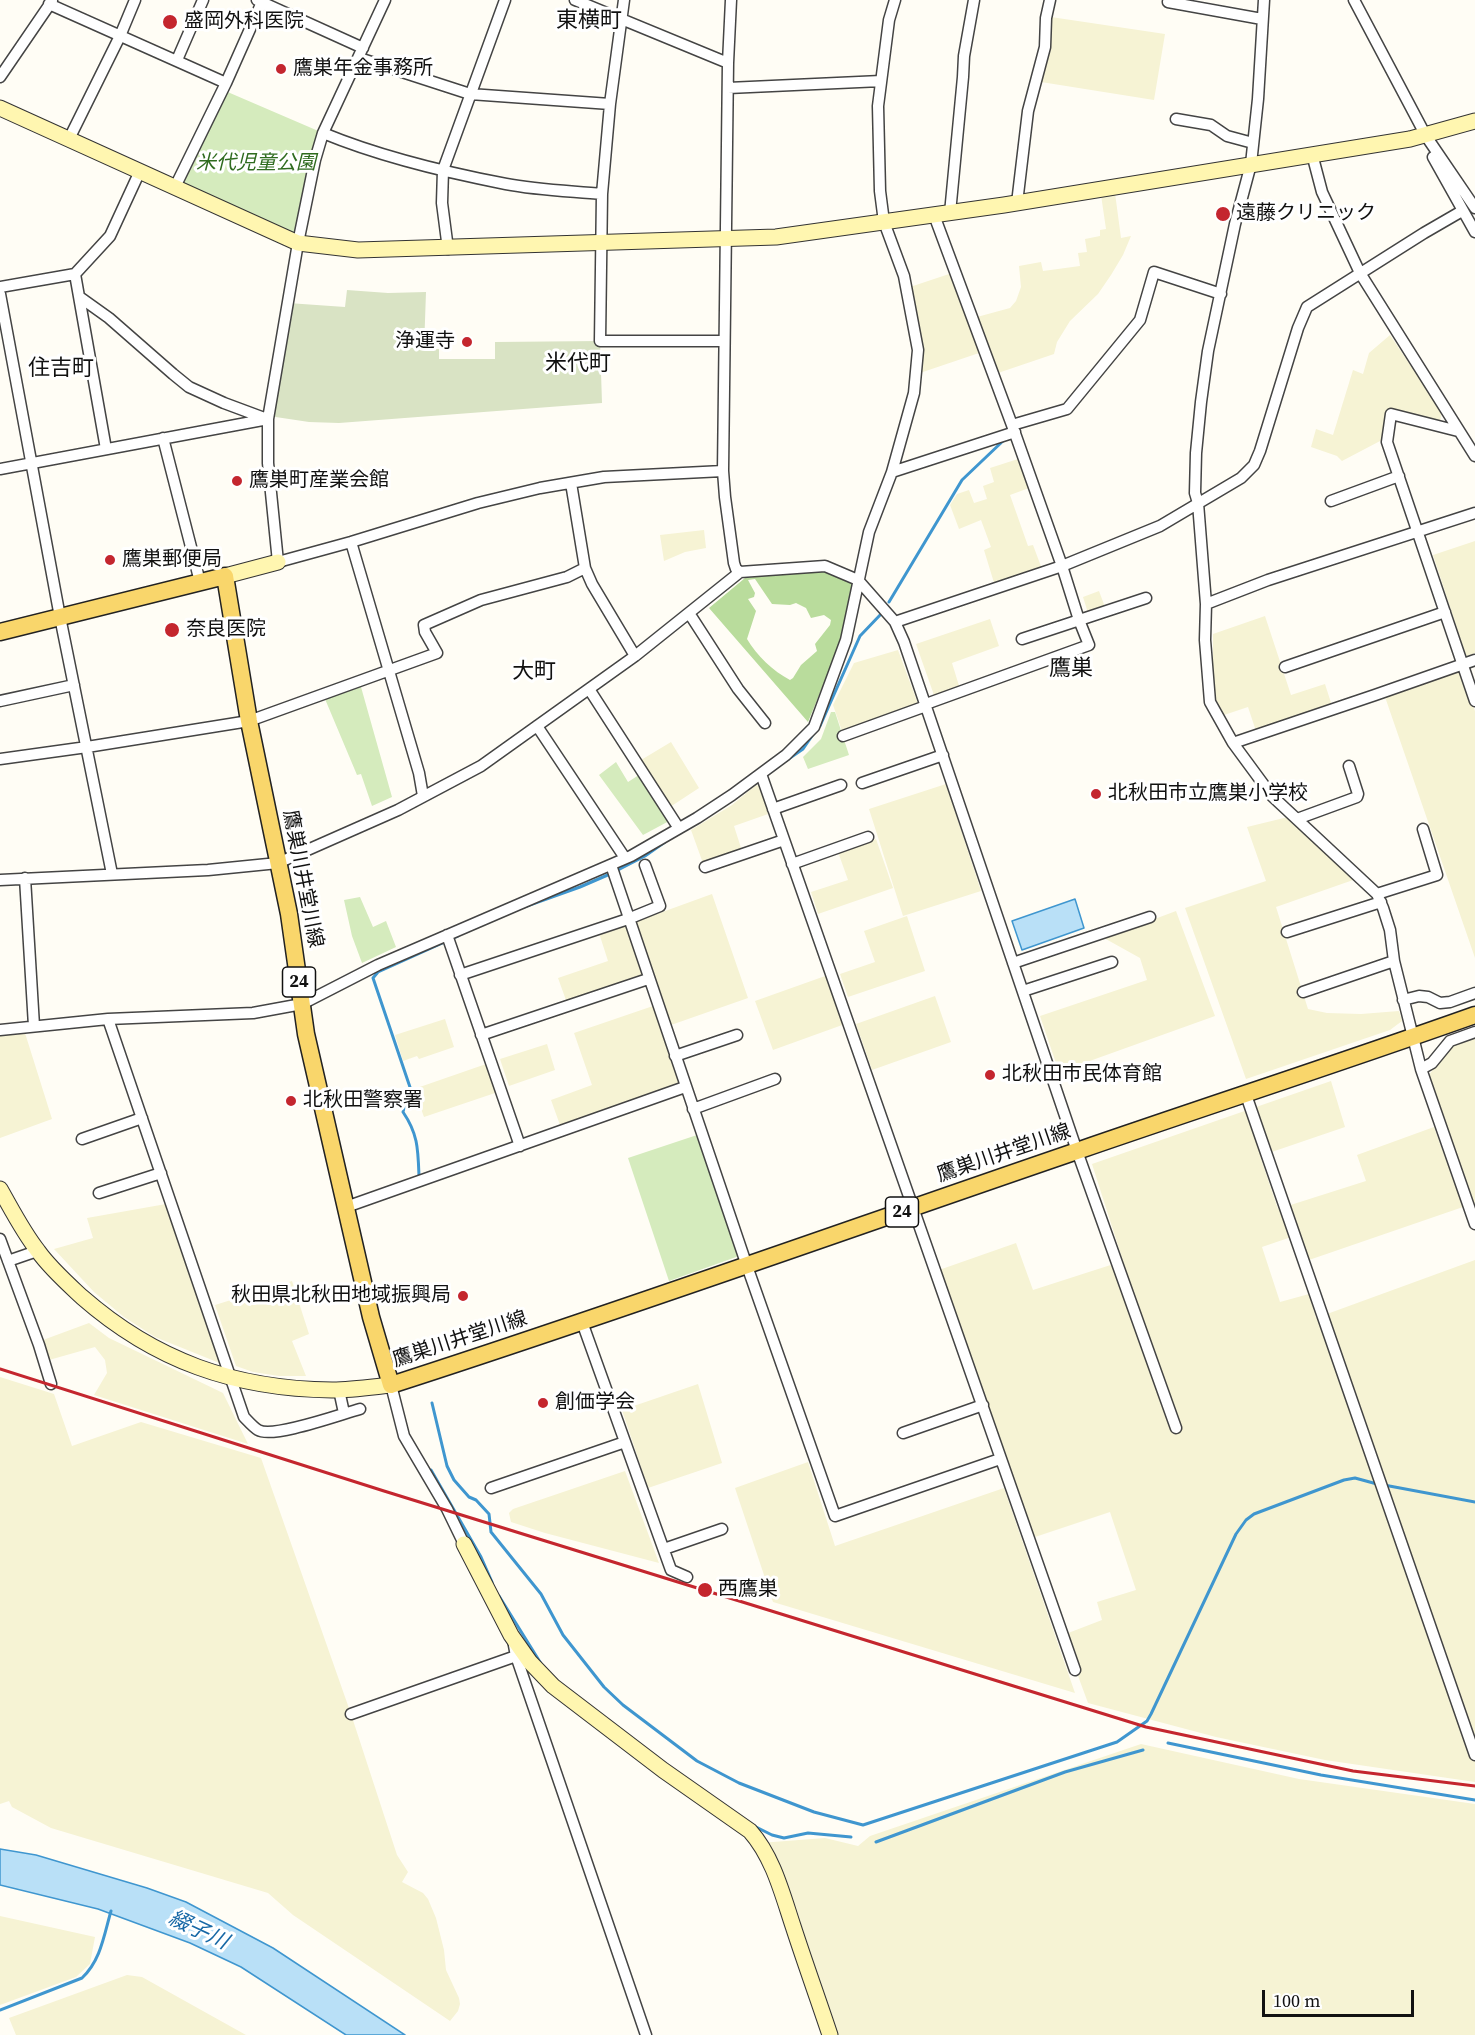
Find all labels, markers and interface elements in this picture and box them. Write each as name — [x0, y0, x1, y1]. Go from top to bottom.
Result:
district label: 東横町 — [556, 8, 622, 34]
place label: 盛岡外科医院 — [184, 10, 304, 34]
marker: 盛岡外科医院 — [161, 13, 179, 31]
place label: 鷹巣年金事務所 — [293, 57, 433, 81]
marker: 鷹巣年金事務所 — [274, 62, 288, 76]
park label: 米代児童公園 — [196, 152, 316, 176]
place label: 遠藤クリニック — [1236, 202, 1376, 226]
marker: 遠藤クリニック — [1214, 205, 1232, 223]
place label: 浄運寺 — [395, 330, 455, 354]
marker: 浄運寺 — [460, 335, 474, 349]
district label: 米代町 — [545, 351, 611, 377]
district label: 住吉町 — [28, 356, 94, 382]
place label: 鷹巣町産業会館 — [249, 469, 389, 493]
marker: 鷹巣町産業会館 — [230, 474, 244, 488]
place label: 鷹巣郵便局 — [122, 548, 222, 572]
marker: 鷹巣郵便局 — [103, 553, 117, 567]
place label: 奈良医院 — [186, 618, 266, 642]
marker: 奈良医院 — [163, 621, 181, 639]
district label: 鷹巣 — [1049, 656, 1093, 682]
district label: 大町 — [512, 659, 556, 685]
place label: 北秋田市立鷹巣小学校 — [1108, 782, 1308, 806]
marker: 北秋田市立鷹巣小学校 — [1089, 787, 1103, 801]
street label: 鷹巣川井堂川線 — [277, 808, 327, 950]
road number: 24 — [282, 967, 316, 997]
place label: 北秋田市民体育館 — [1002, 1063, 1162, 1087]
marker: 北秋田市民体育館 — [983, 1068, 997, 1082]
place label: 北秋田警察署 — [303, 1089, 423, 1113]
marker: 北秋田警察署 — [284, 1094, 298, 1108]
street label: 鷹巣川井堂川線 — [934, 1120, 1074, 1188]
road number: 24 — [886, 1197, 918, 1227]
place label: 秋田県北秋田地域振興局 — [231, 1284, 451, 1308]
marker: 秋田県北秋田地域振興局 — [456, 1289, 470, 1303]
street label: 鷹巣川井堂川線 — [390, 1307, 530, 1373]
place label: 創価学会 — [555, 1391, 635, 1415]
marker: 創価学会 — [536, 1396, 550, 1410]
place label: 西鷹巣 — [718, 1578, 778, 1602]
marker: 西鷹巣 — [696, 1581, 714, 1599]
water label: 綴子川 — [164, 1906, 232, 1956]
scale bar — [1265, 1978, 1416, 2016]
text: 100 m — [1273, 1988, 1320, 2013]

